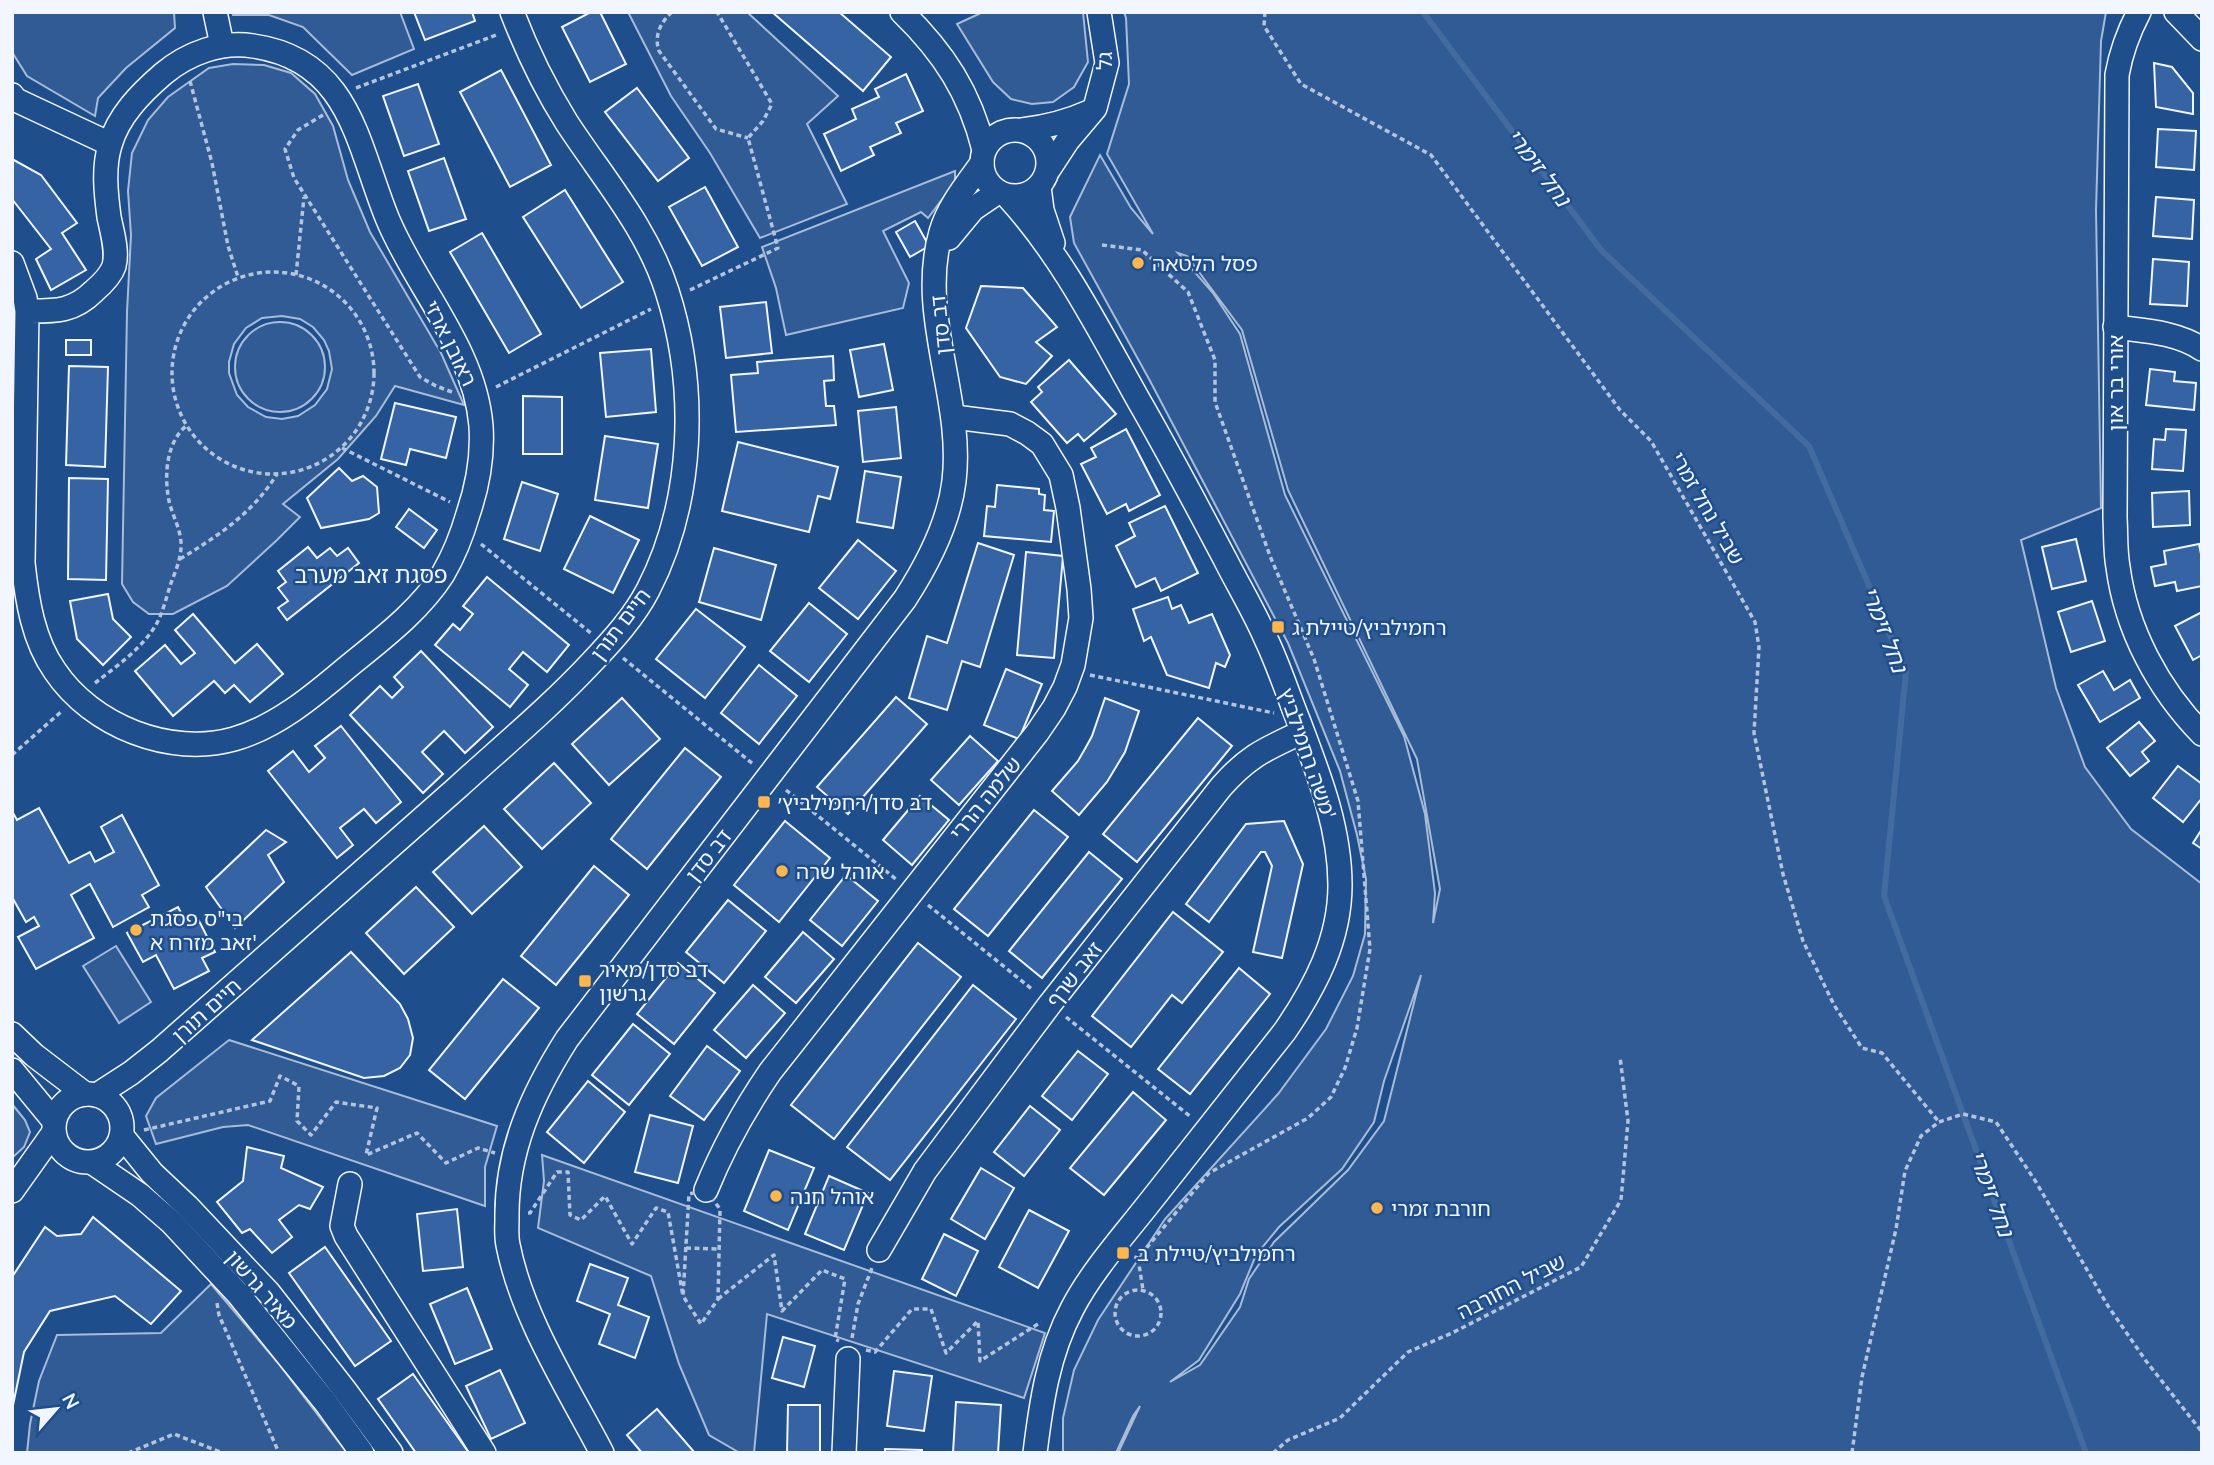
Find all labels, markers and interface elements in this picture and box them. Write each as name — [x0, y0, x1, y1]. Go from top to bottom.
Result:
street label: גל — [1091, 51, 1117, 70]
water label: נחל זימרי — [1500, 122, 1579, 214]
place label: פסל הלטאה — [1152, 250, 1258, 276]
marker: פסל הלטאה — [1130, 255, 1146, 271]
street label: דב סדן — [924, 294, 956, 356]
street label: ראובן ארזי — [419, 296, 483, 390]
street label: אורי בר און — [2102, 335, 2128, 431]
street label: שביל נחל זמרי — [1665, 447, 1751, 569]
district label: פסגת זאב מערב — [294, 560, 448, 589]
water label: נחל זימרי — [1855, 582, 1916, 678]
street label: חיים תורן — [584, 583, 656, 665]
place label: רחמילביץ/טיילת ג — [1292, 614, 1447, 640]
marker: רחמילביץ/טיילת ג — [1270, 619, 1286, 635]
street label: משה רחמילביץ' — [1273, 684, 1343, 822]
street label: שלמה הררי — [944, 751, 1026, 845]
place label: דב סדן/רחמילביץ׳ — [778, 789, 932, 815]
marker: דב סדן/רחמילביץ׳ — [756, 794, 772, 810]
street label: דב סדן — [679, 823, 737, 887]
place label: אוהל שרה — [796, 858, 885, 884]
marker: אוהל שרה — [774, 863, 790, 879]
place label: בי"ס פסגת זאב מזרח א' — [150, 905, 257, 955]
marker: בי"ס פסגת זאב מזרח א' — [128, 922, 144, 938]
street label: זאב שרף — [1040, 936, 1108, 1012]
place label: דב סדן/מאיר גרשון — [599, 956, 708, 1006]
street label: חיים תורן — [166, 972, 246, 1048]
marker: דב סדן/מאיר גרשון — [577, 973, 593, 989]
water label: נחל זימרי — [1963, 1146, 2022, 1242]
place label: אוהל חנה — [790, 1183, 874, 1209]
marker: אוהל חנה — [768, 1188, 784, 1204]
place label: חורבת זמרי — [1391, 1195, 1491, 1221]
marker: חורבת זמרי — [1369, 1200, 1385, 1216]
place label: רחמילביץ/טיילת ב — [1137, 1240, 1296, 1266]
street label: מאיר גרשון — [221, 1244, 304, 1334]
marker: רחמילביץ/טיילת ב — [1115, 1245, 1131, 1261]
street label: שביל החורבה — [1453, 1248, 1569, 1324]
north arrow — [21, 1374, 91, 1444]
text: N — [57, 1389, 85, 1413]

